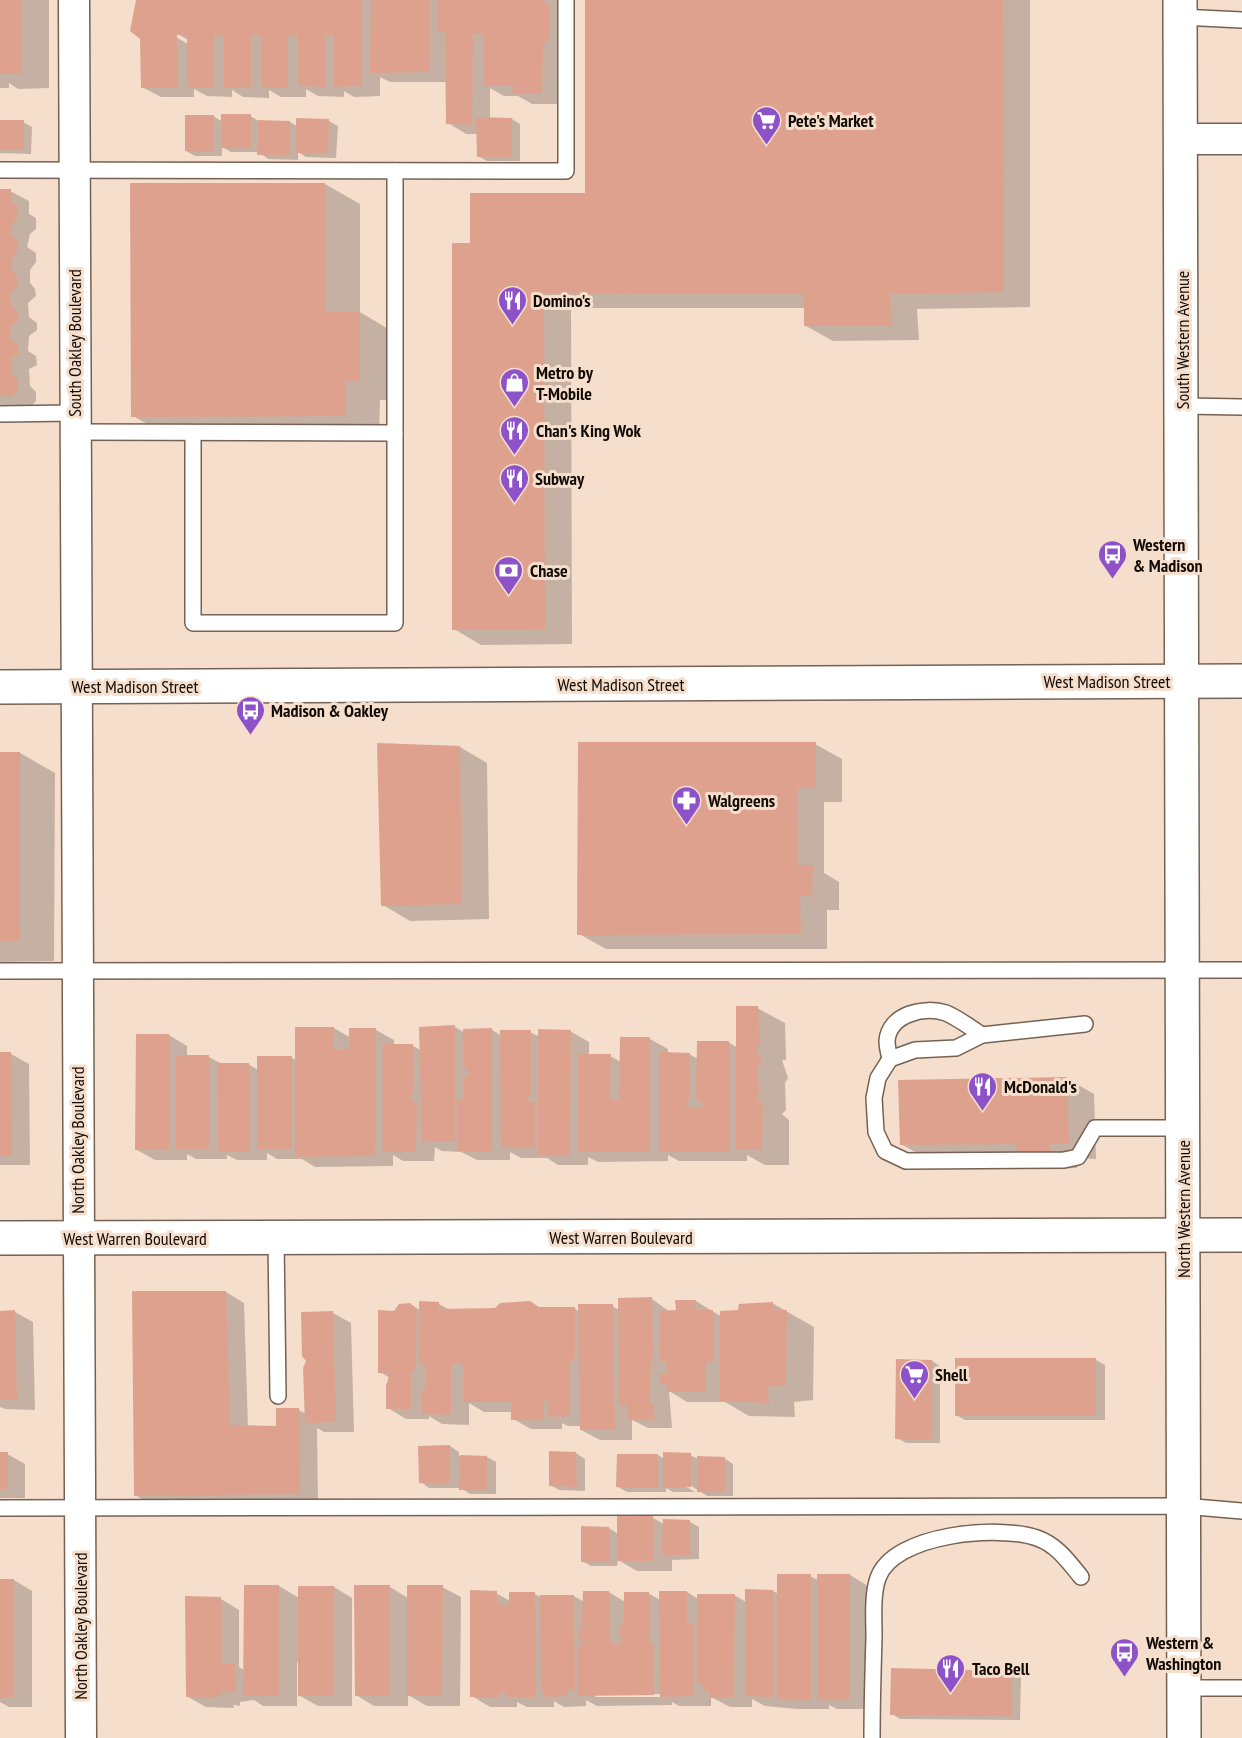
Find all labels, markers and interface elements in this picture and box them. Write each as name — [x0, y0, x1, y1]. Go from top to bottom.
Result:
supermarket icon: Pete's Market — [751, 104, 783, 146]
place label: Pete's Market — [788, 109, 874, 132]
street label: South Oakley Boulevard — [63, 269, 86, 417]
street label: South Western Avenue — [1171, 271, 1194, 409]
restaurant icon: Domino's — [496, 284, 528, 326]
place label: Domino's — [533, 289, 591, 312]
place label: Metro by T-Mobile — [536, 361, 594, 405]
shop icon: Metro by T-Mobile — [499, 366, 531, 408]
restaurant icon: Chan's King Wok — [499, 414, 531, 456]
place label: Chan's King Wok — [536, 419, 641, 442]
restaurant icon: Subway — [498, 462, 530, 504]
place label: Subway — [535, 467, 585, 490]
place label: Western & Madison — [1132, 533, 1203, 577]
bus stop icon: Western & Madison — [1096, 538, 1128, 580]
bank icon: Chase — [493, 554, 525, 596]
place label: Chase — [530, 559, 568, 582]
street label: West Madison Street — [1044, 670, 1171, 693]
street label: West Madison Street — [558, 673, 685, 696]
street label: West Madison Street — [72, 675, 199, 698]
bus stop icon: Madison & Oakley — [234, 694, 266, 736]
place label: Madison & Oakley — [271, 699, 389, 722]
pharmacy icon: Walgreens — [671, 784, 703, 826]
place label: Walgreens — [707, 789, 775, 812]
street label: North Oakley Boulevard — [66, 1066, 89, 1214]
restaurant icon: McDonald's — [967, 1070, 999, 1112]
place label: McDonald's — [1004, 1075, 1077, 1098]
street label: North Western Avenue — [1172, 1140, 1195, 1278]
street label: West Warren Boulevard — [549, 1226, 693, 1249]
street label: West Warren Boulevard — [63, 1227, 207, 1250]
supermarket icon: Shell — [898, 1358, 930, 1400]
place label: Shell — [935, 1363, 968, 1386]
street label: North Oakley Boulevard — [69, 1552, 92, 1700]
place label: Western & Washington — [1145, 1631, 1221, 1675]
bus stop icon: Western & Washington — [1109, 1636, 1141, 1678]
restaurant icon: Taco Bell — [935, 1652, 967, 1694]
place label: Taco Bell — [972, 1657, 1030, 1680]

